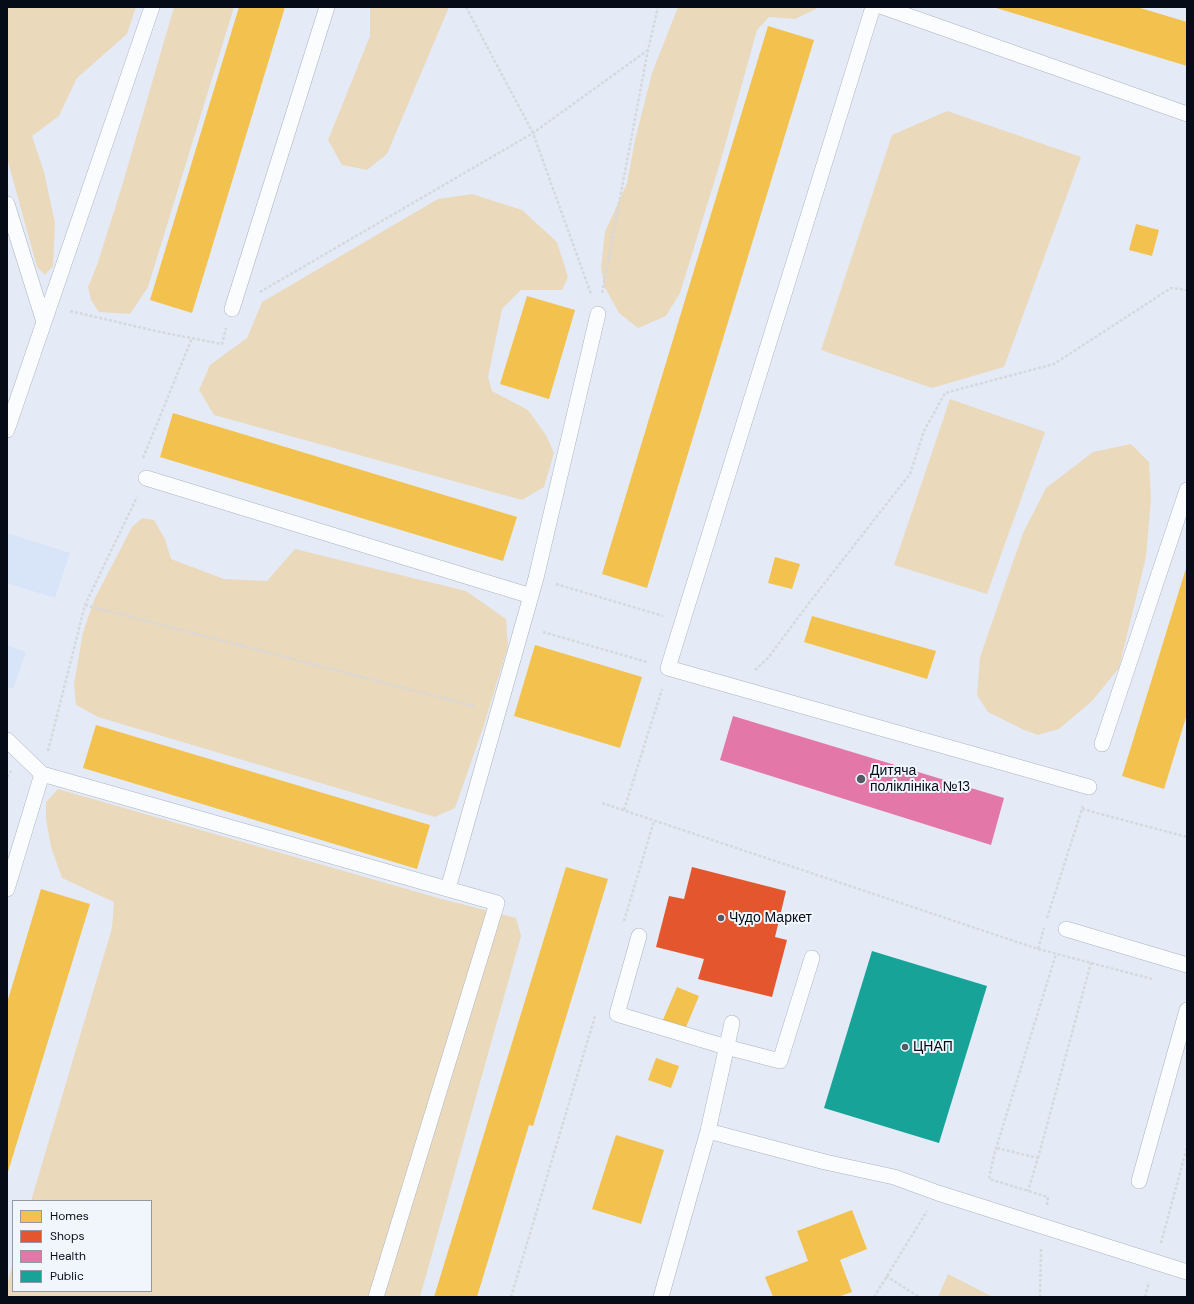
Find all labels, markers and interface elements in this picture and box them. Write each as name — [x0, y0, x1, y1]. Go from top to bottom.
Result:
place label: Дитяча поліклініка №13 — [870, 763, 970, 796]
marker: Дитяча поліклініка №13 — [855, 773, 867, 785]
place label: Чудо Маркет — [729, 910, 812, 926]
marker: Чудо Маркет — [716, 913, 726, 923]
place label: ЦНАП — [913, 1039, 953, 1055]
marker: ЦНАП — [900, 1042, 910, 1052]
legend — [12, 1200, 152, 1292]
text: Homes — [50, 1208, 89, 1224]
text: Shops — [50, 1228, 85, 1244]
text: Health — [50, 1248, 86, 1264]
text: Public — [50, 1268, 84, 1284]

